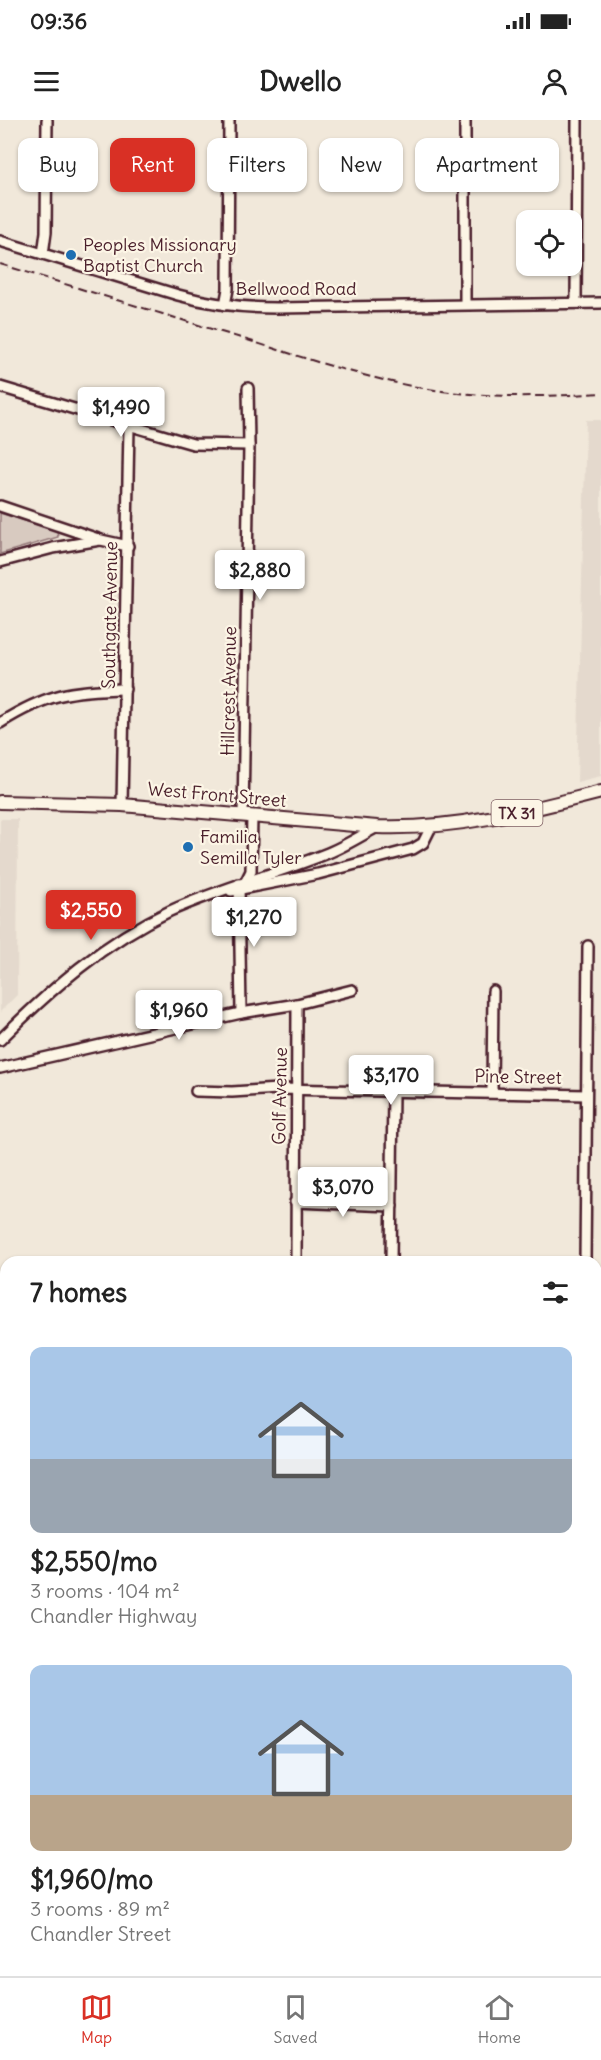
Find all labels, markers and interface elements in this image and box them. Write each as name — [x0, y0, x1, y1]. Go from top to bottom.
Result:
text: 09:36 — [30, 7, 87, 35]
text: Dwello — [259, 64, 342, 98]
icon: menu — [30, 65, 63, 98]
icon: person — [538, 65, 571, 98]
chip: Buy — [18, 138, 98, 192]
chip: Rent — [110, 138, 195, 192]
chip: Filters — [207, 138, 307, 192]
chip: New — [319, 138, 403, 192]
chip: Apartment — [415, 138, 559, 192]
map controls — [516, 210, 582, 276]
button: locate — [516, 210, 582, 276]
place label: Peoples Missionary Baptist Church — [83, 233, 237, 277]
marker: Peoples Missionary Baptist Church — [64, 248, 78, 262]
street label: Bellwood Road — [235, 277, 357, 300]
pin: $1,490 — [72, 387, 170, 438]
text: $1,490 — [92, 394, 150, 419]
street label: Southgate Avenue — [97, 541, 122, 689]
pin: $2,880 — [211, 550, 309, 601]
text: $2,880 — [229, 557, 291, 582]
street label: Hillcrest Avenue — [216, 626, 241, 756]
street label: West Front Street — [147, 777, 287, 812]
road number: TX 31 — [492, 800, 542, 826]
place label: Familia Semilla Tyler — [200, 825, 302, 869]
marker: Familia Semilla Tyler — [181, 840, 195, 854]
pin: $2,550 — [42, 890, 140, 941]
text: $2,550 — [60, 897, 122, 922]
pin: $1,270 — [205, 897, 303, 948]
text: $1,270 — [226, 904, 282, 929]
pin: $1,960 — [130, 990, 228, 1041]
text: $1,960 — [149, 997, 209, 1022]
street label: Golf Avenue — [267, 1047, 292, 1145]
pin: $3,170 — [342, 1055, 440, 1106]
text: $3,170 — [363, 1062, 419, 1087]
street label: Pine Street — [474, 1064, 562, 1089]
pin: $3,070 — [294, 1167, 392, 1218]
text: $3,070 — [312, 1174, 374, 1199]
text: 7 homes — [30, 1276, 127, 1309]
icon: filters — [539, 1276, 572, 1309]
icon: home — [247, 1386, 355, 1494]
text: $2,550/mo — [30, 1545, 157, 1578]
text: 3 rooms · 104 m² — [30, 1578, 180, 1603]
text: Chandler Highway — [30, 1603, 197, 1628]
icon: home — [247, 1704, 355, 1812]
text: $1,960/mo — [30, 1863, 153, 1896]
text: 3 rooms · 89 m² — [30, 1896, 170, 1921]
text: Chandler Street — [30, 1921, 171, 1946]
tab: Map — [80, 1991, 113, 2047]
tab: Saved — [274, 1991, 317, 2047]
tab: Home — [478, 1991, 521, 2047]

